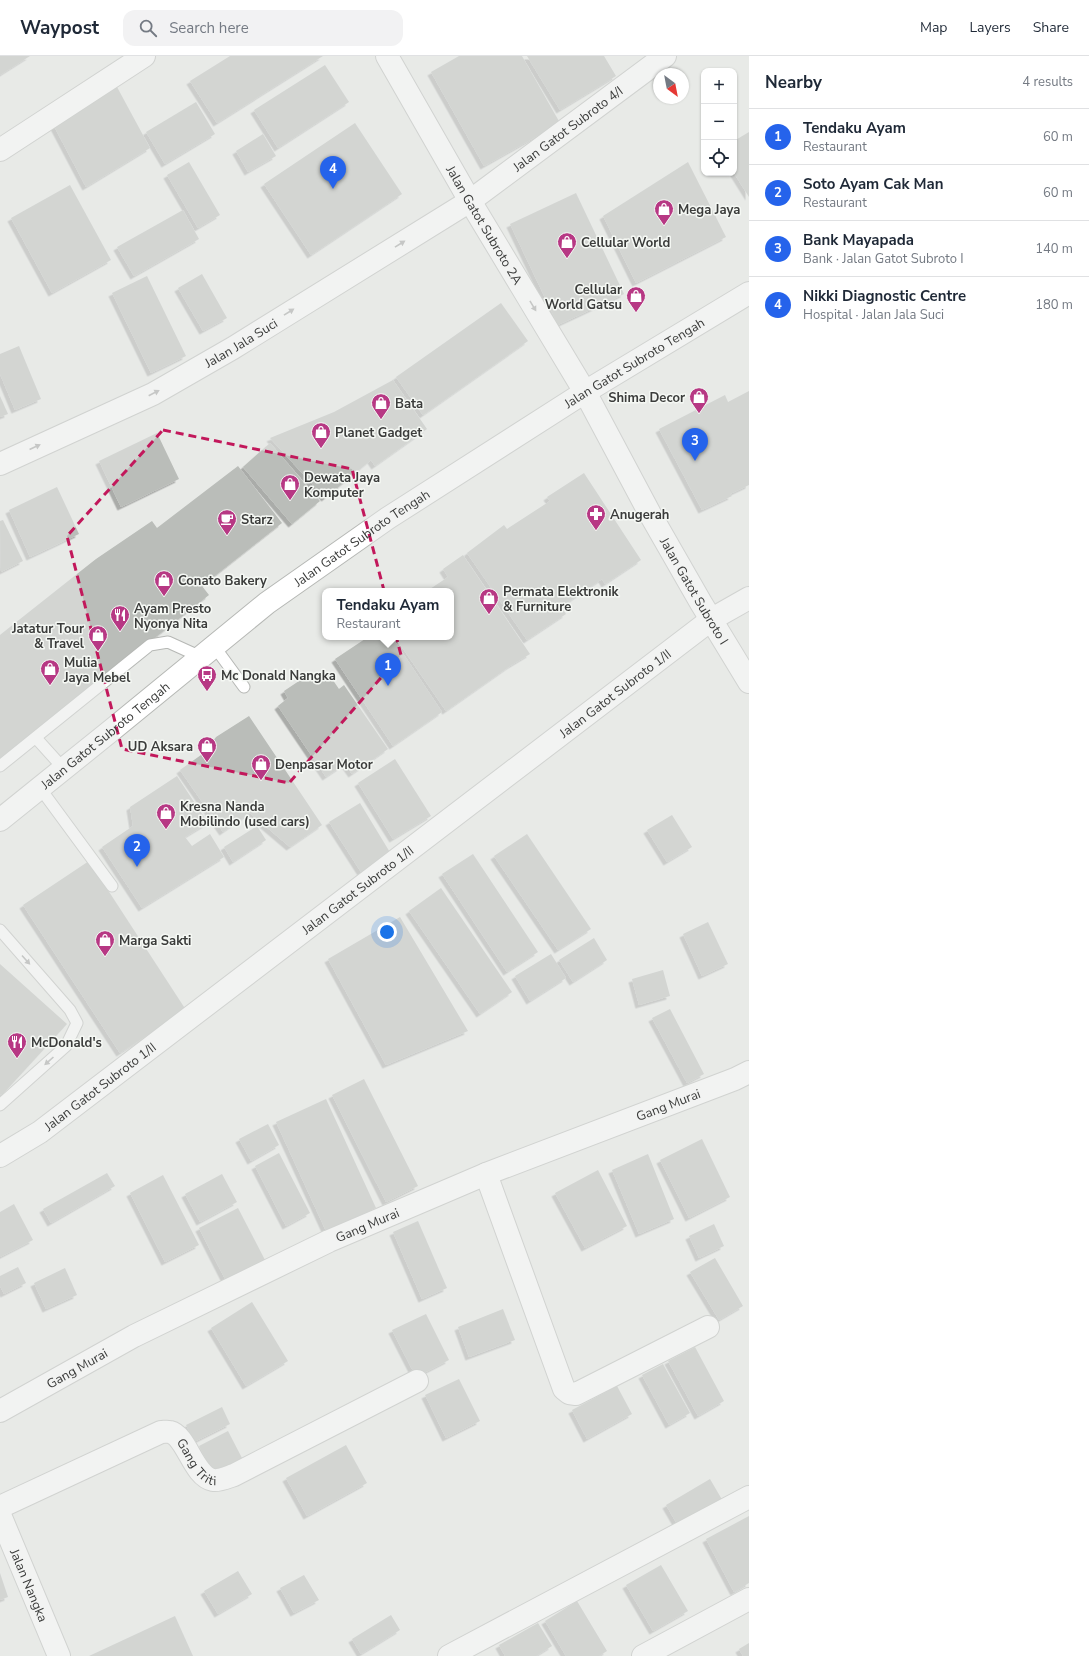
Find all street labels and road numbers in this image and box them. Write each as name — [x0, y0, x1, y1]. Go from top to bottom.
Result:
street label: Jalan Gatot Subroto 4/I — [509, 82, 627, 177]
street label: Jalan Gatot Subroto 2A — [441, 162, 526, 289]
street label: Jalan Gatot Subroto Tengah — [560, 314, 708, 414]
street label: Jalan Jala Suci — [201, 315, 281, 373]
street label: Jalan Gatot Subroto Tengah — [290, 486, 434, 592]
street label: Jalan Gatot Subroto I — [655, 533, 732, 648]
street label: Jalan Gatot Subroto 1/II — [555, 645, 675, 743]
street label: Jalan Gatot Subroto Tengah — [37, 678, 174, 794]
street label: Jalan Gatot Subroto 1/II — [298, 842, 418, 940]
street label: Jalan Gatot Subroto 1/II — [40, 1039, 160, 1136]
street label: Gang Murai — [634, 1085, 703, 1126]
street label: Gang Murai — [333, 1204, 402, 1247]
street label: Gang Murai — [43, 1345, 111, 1393]
street label: Gang Triti — [172, 1435, 217, 1490]
street label: Jalan Nangka — [5, 1545, 52, 1625]

